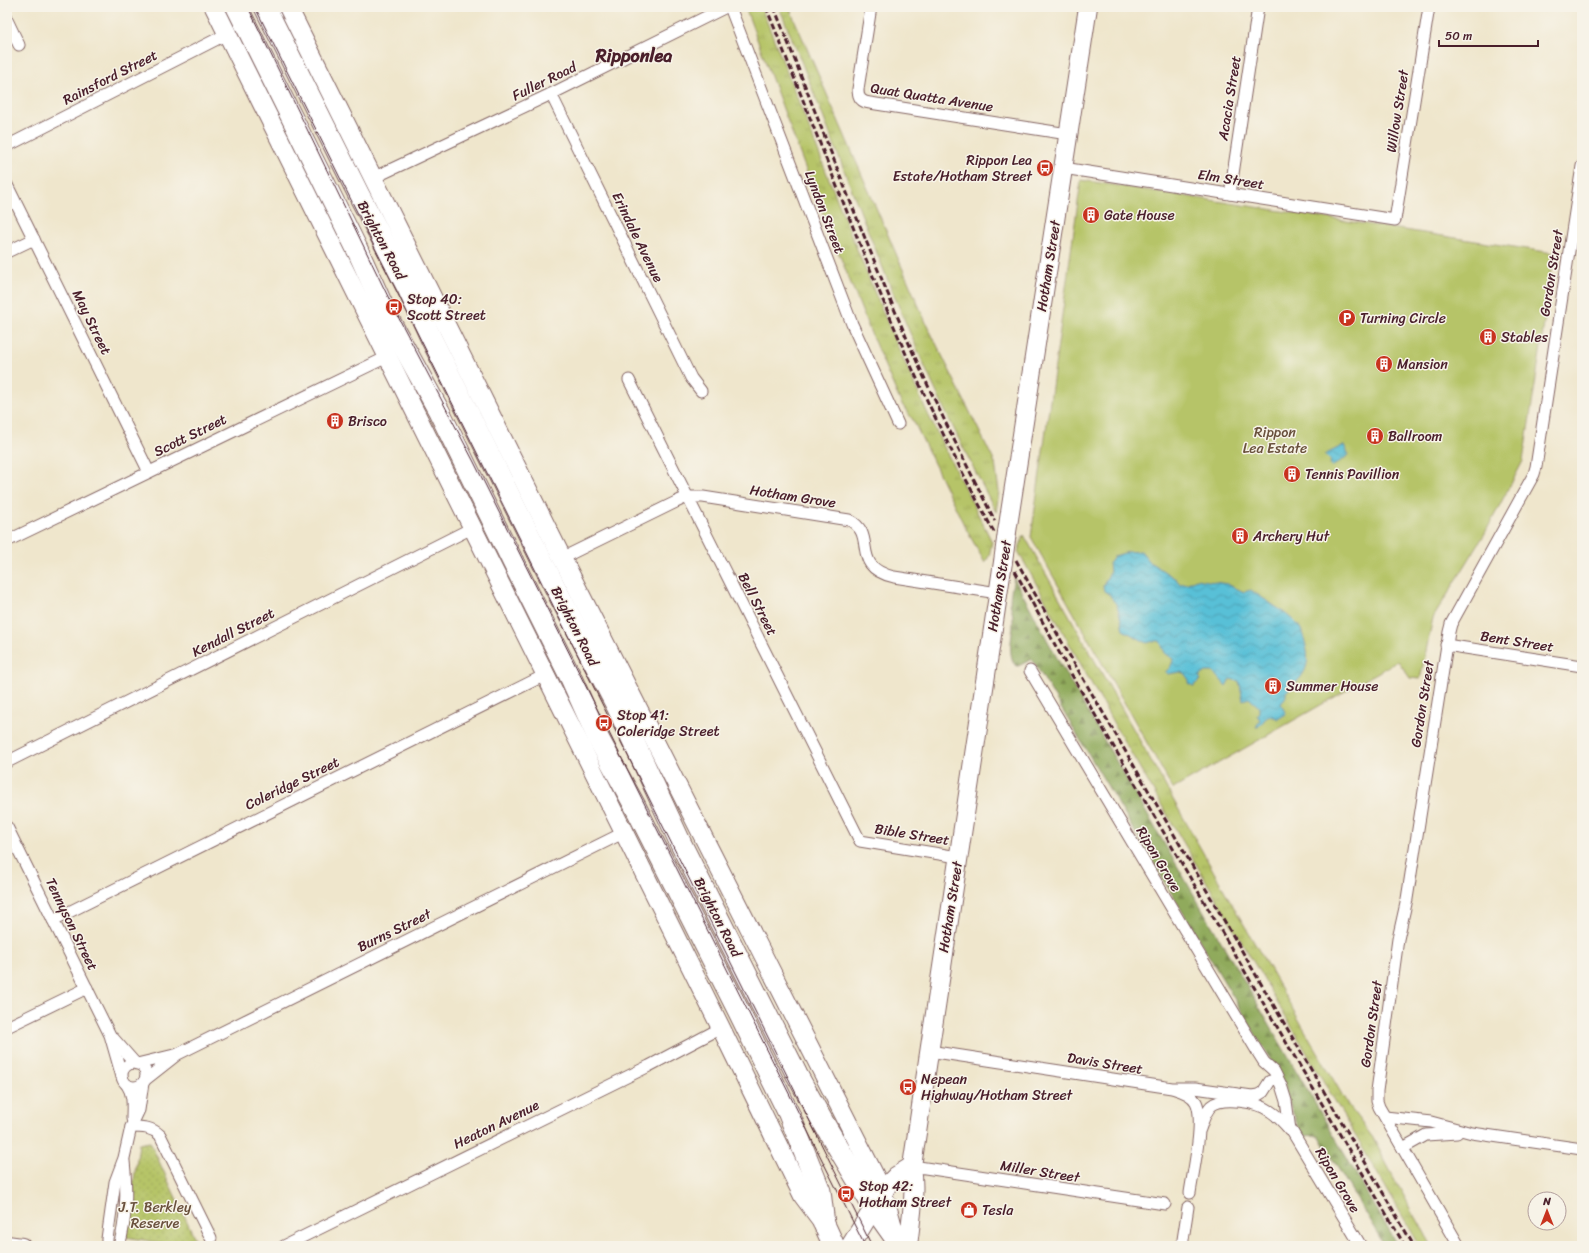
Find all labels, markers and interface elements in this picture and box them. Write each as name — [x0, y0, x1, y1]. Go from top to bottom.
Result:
scale bar — [1439, 22, 1538, 48]
text: 50 m — [1445, 25, 1472, 47]
district label: Ripponlea — [595, 40, 672, 72]
street label: Rainsford Street — [58, 43, 162, 112]
street label: Fuller Road — [507, 54, 582, 108]
street label: Acacia Street — [1210, 54, 1249, 143]
street label: Willow Street — [1379, 67, 1417, 154]
street label: Quat Quatta Avenue — [869, 75, 995, 120]
place label: Rippon Lea Estate/Hotham Street — [893, 148, 1033, 189]
bus stop icon: Rippon Lea Estate/Hotham Street — [1035, 158, 1055, 178]
street label: Elm Street — [1196, 162, 1266, 197]
street label: Lyndon Street — [797, 167, 852, 258]
street label: Erindale Avenue — [605, 187, 670, 287]
street label: Brighton Road — [350, 196, 414, 286]
place label: Gate House — [1104, 203, 1175, 228]
building icon: Gate House — [1081, 205, 1101, 225]
street label: Hotham Street — [1029, 217, 1068, 314]
street label: Gordon Street — [1532, 227, 1571, 318]
street label: May Street — [65, 285, 118, 359]
place label: Stop 40: Scott Street — [407, 287, 486, 328]
bus stop icon: Stop 40: Scott Street — [384, 297, 404, 317]
place label: Turning Circle — [1360, 306, 1446, 331]
parking icon: Turning Circle — [1337, 308, 1357, 328]
place label: Stables — [1501, 325, 1549, 350]
building icon: Stables — [1478, 327, 1498, 347]
place label: Mansion — [1397, 352, 1448, 377]
building icon: Mansion — [1374, 354, 1394, 374]
street label: Scott Street — [149, 407, 231, 464]
place label: Brisco — [348, 409, 387, 434]
building icon: Brisco — [325, 411, 345, 431]
park label: Rippon Lea Estate — [1243, 420, 1307, 461]
place label: Ballroom — [1388, 424, 1443, 449]
building icon: Ballroom — [1365, 426, 1385, 446]
place label: Tennis Pavillion — [1305, 462, 1400, 487]
building icon: Tennis Pavillion — [1282, 464, 1302, 484]
street label: Hotham Grove — [748, 477, 838, 516]
place label: Archery Hut — [1252, 524, 1331, 549]
building icon: Archery Hut — [1230, 526, 1250, 546]
street label: Hotham Street — [980, 537, 1019, 634]
street label: Bell Street — [731, 568, 784, 640]
street label: Brighton Road — [544, 582, 606, 672]
street label: Kendall Street — [187, 601, 279, 664]
street label: Bent Street — [1478, 623, 1555, 660]
street label: Gordon Street — [1403, 658, 1442, 749]
place label: Summer House — [1286, 674, 1378, 699]
building icon: Summer House — [1263, 676, 1283, 696]
place label: Stop 41: Coleridge Street — [617, 703, 720, 744]
bus stop icon: Stop 41: Coleridge Street — [594, 713, 614, 733]
street label: Coleridge Street — [241, 750, 344, 817]
street label: Bible Street — [873, 816, 951, 853]
street label: Ripon Grove — [1129, 821, 1188, 897]
street label: Hotham Street — [931, 858, 970, 955]
street label: Tennyson Street — [38, 873, 105, 975]
street label: Brighton Road — [687, 873, 749, 963]
street label: Burns Street — [353, 901, 437, 959]
street label: Gordon Street — [1353, 978, 1390, 1069]
street label: Davis Street — [1065, 1045, 1144, 1082]
place label: Nepean Highway/Hotham Street — [921, 1067, 1074, 1108]
bus stop icon: Nepean Highway/Hotham Street — [898, 1077, 918, 1097]
street label: Heaton Avenue — [449, 1093, 544, 1156]
street label: Ripon Grove — [1308, 1142, 1367, 1218]
street label: Miller Street — [998, 1153, 1083, 1190]
place label: Stop 42: Hotham Street — [859, 1174, 952, 1215]
bus stop icon: Stop 42: Hotham Street — [836, 1184, 856, 1204]
north arrow — [1527, 1191, 1567, 1231]
text: N — [1542, 1192, 1551, 1211]
park label: J.T. Berkley Reserve — [118, 1195, 192, 1236]
place label: Tesla — [982, 1198, 1014, 1223]
shop icon: Tesla — [959, 1200, 979, 1220]

